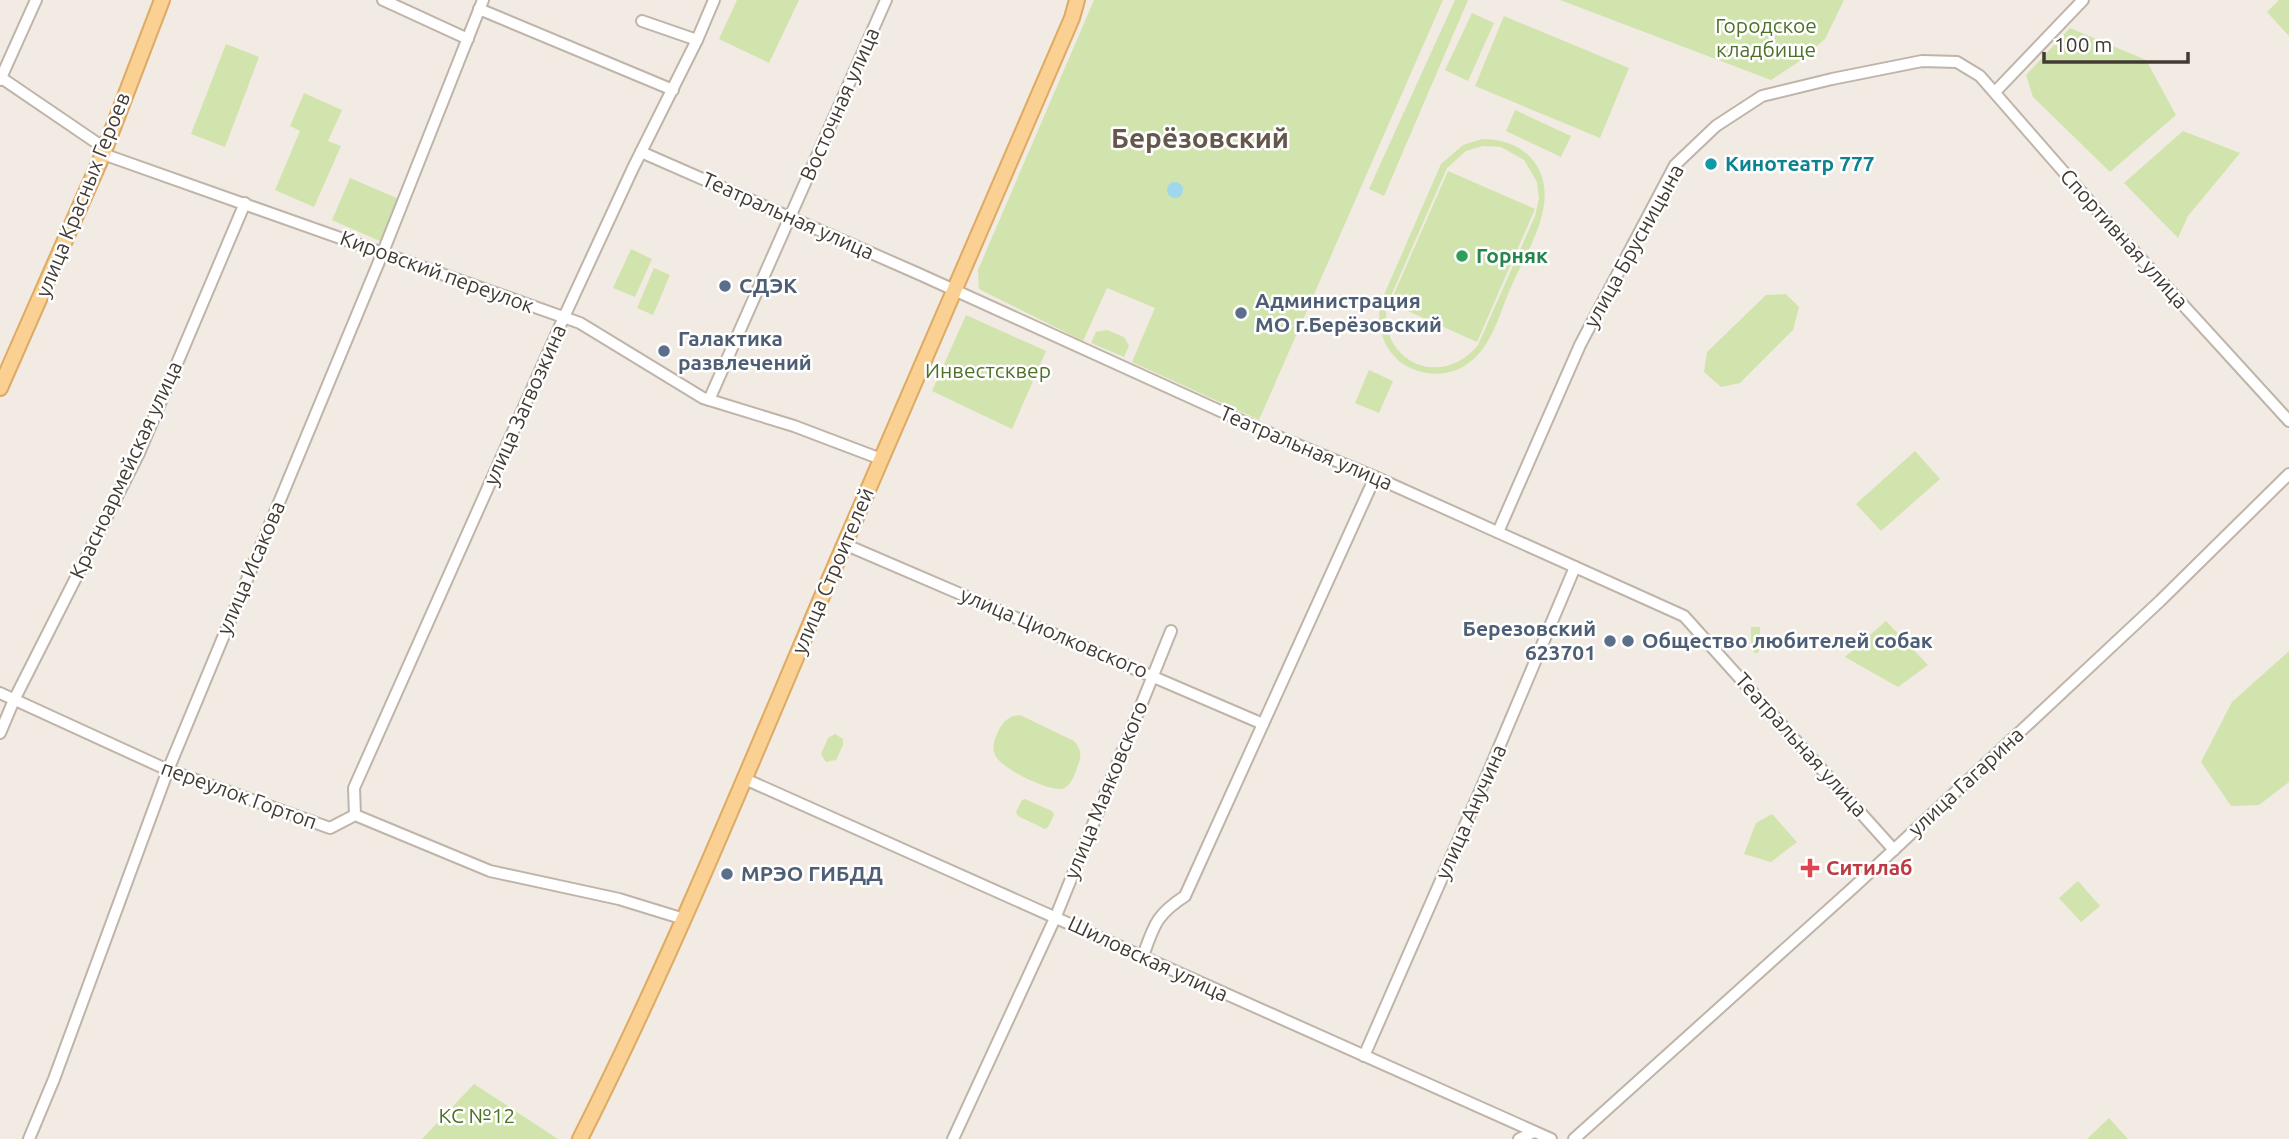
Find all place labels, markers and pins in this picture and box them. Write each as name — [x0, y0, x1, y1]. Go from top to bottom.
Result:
place label: Кинотеатр 777 — [1725, 151, 1875, 175]
marker: Кинотеатр 777 — [1703, 156, 1719, 172]
place label: Горняк — [1476, 243, 1548, 267]
marker: Горняк — [1454, 248, 1470, 264]
place label: СДЭК — [739, 273, 797, 297]
marker: СДЭК — [717, 278, 733, 294]
place label: Администрация МО г.Берёзовский — [1255, 288, 1442, 336]
marker: Администрация МО г.Берёзовский — [1233, 305, 1249, 321]
place label: Галактика развлечений — [678, 326, 812, 374]
marker: Галактика развлечений — [656, 343, 672, 359]
place label: Березовский 623701 — [1463, 616, 1596, 664]
place label: Общество любителей собак — [1642, 628, 1933, 652]
marker: Березовский 623701 — [1602, 633, 1618, 649]
marker: Общество любителей собак — [1620, 633, 1636, 649]
place label: Ситилаб — [1826, 855, 1913, 879]
marker: Ситилаб — [1800, 858, 1820, 878]
place label: МРЭО ГИБДД — [741, 861, 883, 885]
marker: МРЭО ГИБДД — [719, 866, 735, 882]

